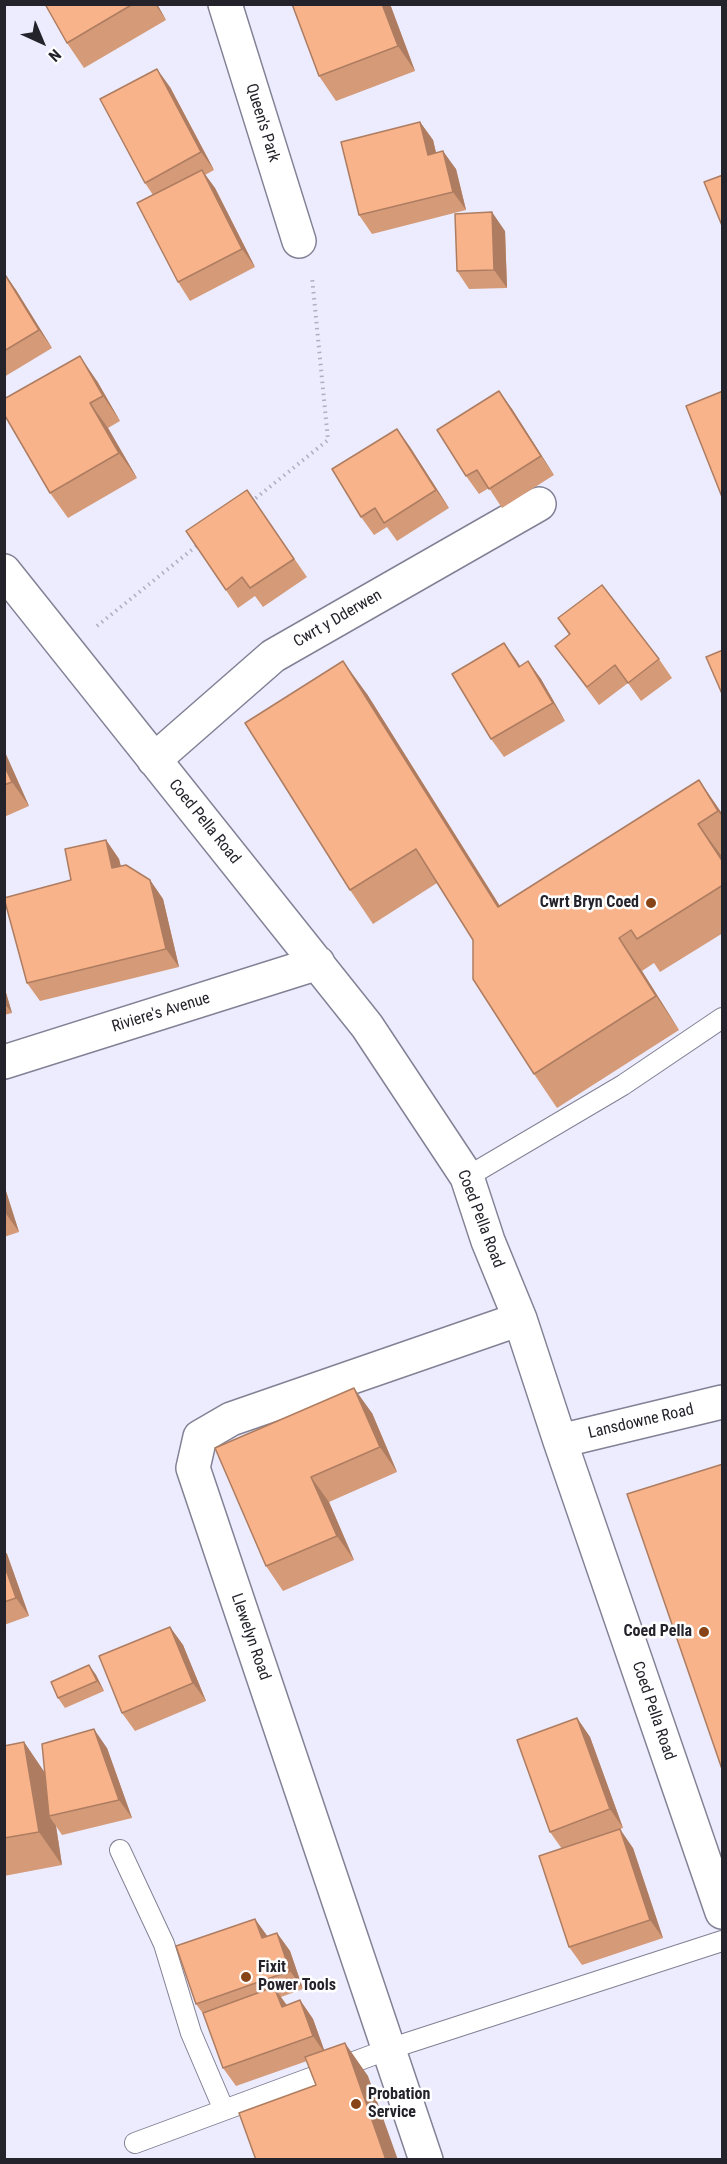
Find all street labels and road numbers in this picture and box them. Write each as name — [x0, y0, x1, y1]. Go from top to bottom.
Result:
street label: Queen's Park — [241, 81, 283, 165]
street label: Cwrt y Dderwen — [290, 586, 386, 652]
street label: Coed Pella Road — [164, 776, 244, 868]
street label: Riviere's Avenue — [110, 989, 212, 1037]
street label: Coed Pella Road — [453, 1167, 507, 1271]
street label: Lansdowne Road — [586, 1401, 696, 1443]
street label: Llewelyn Road — [226, 1591, 274, 1683]
street label: Coed Pella Road — [627, 1659, 679, 1763]

